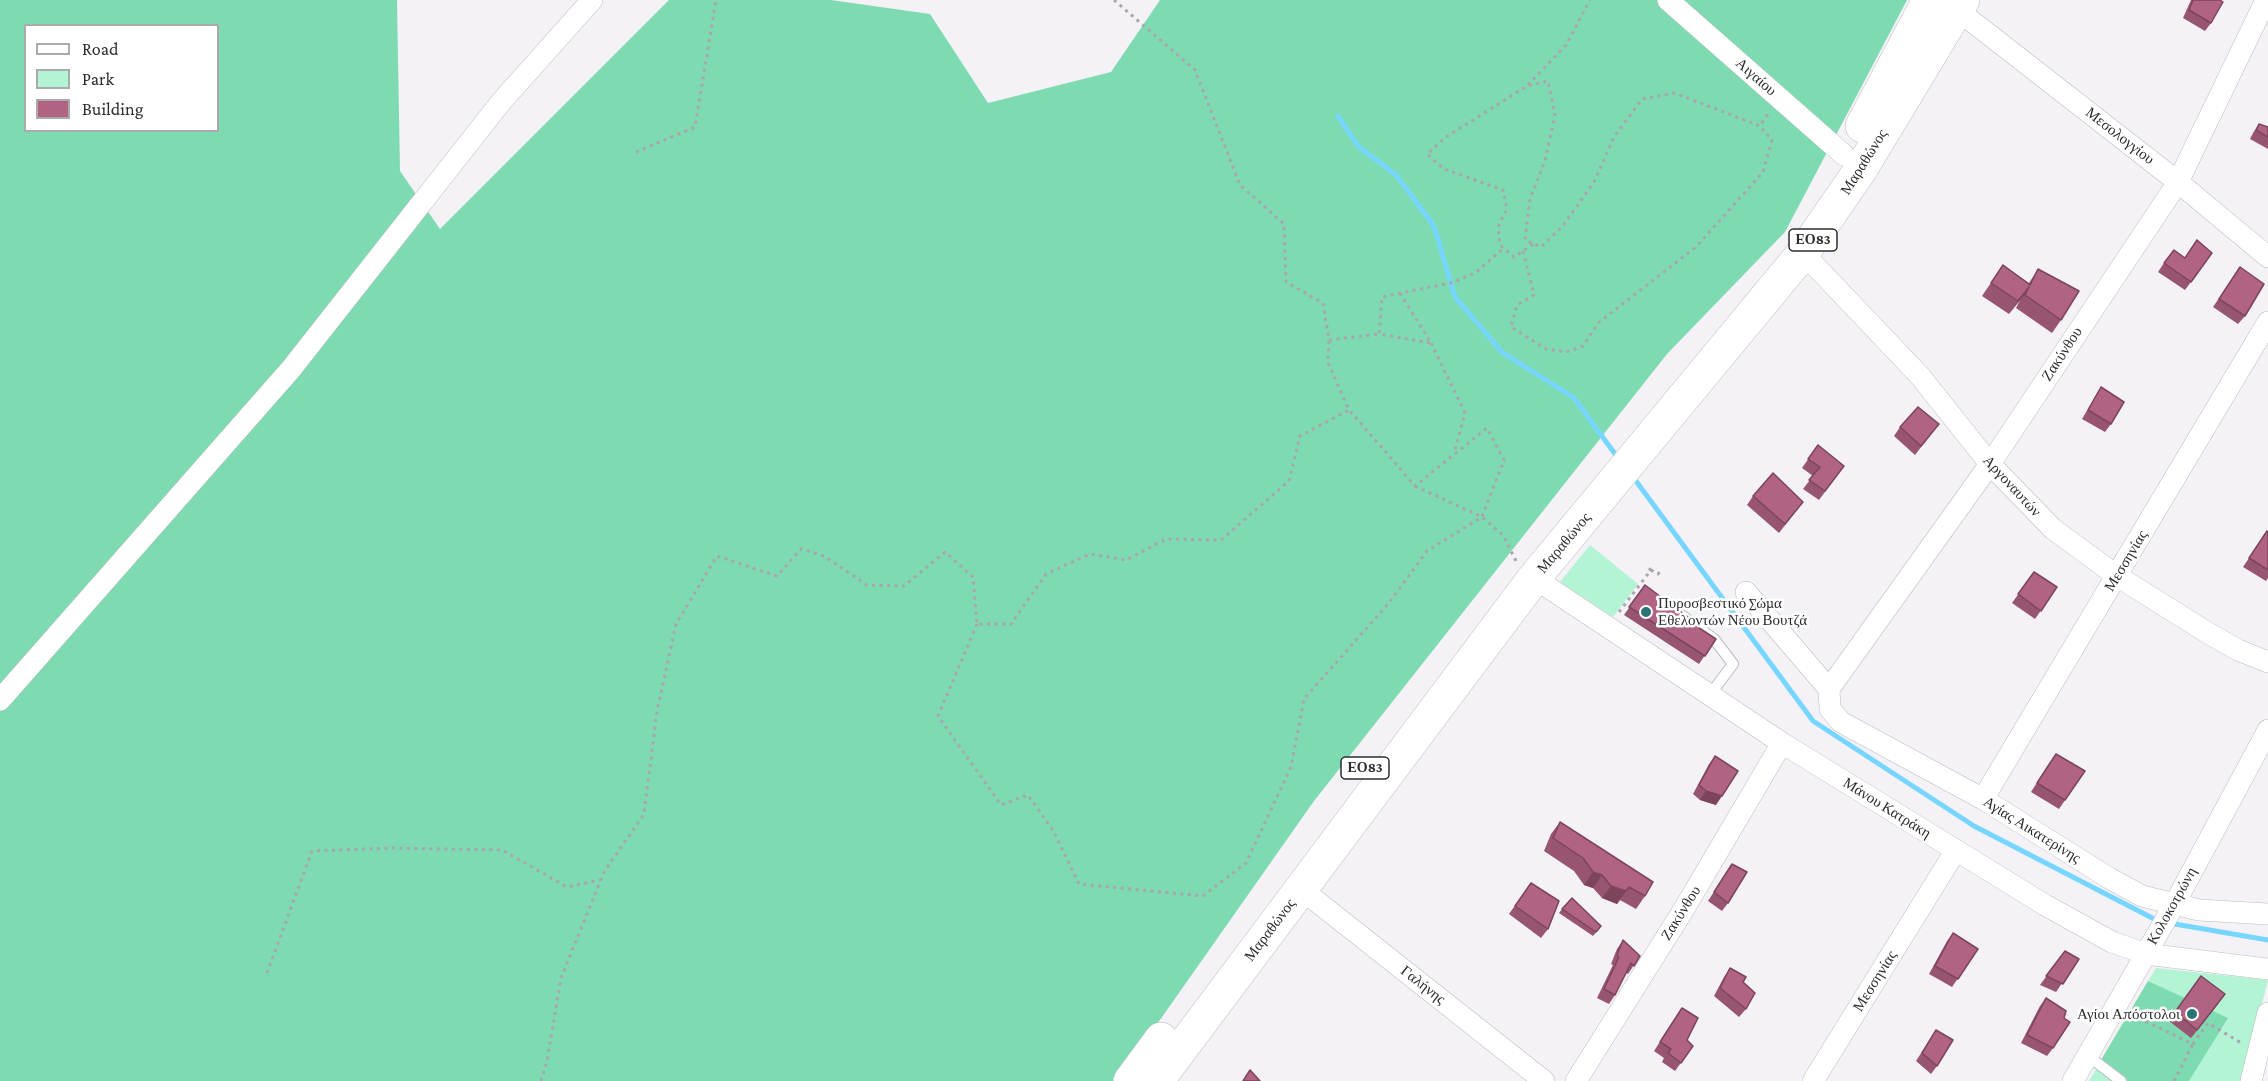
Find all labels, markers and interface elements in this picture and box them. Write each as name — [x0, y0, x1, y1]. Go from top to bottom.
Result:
legend — [24, 24, 219, 132]
text: Road — [82, 39, 119, 59]
street label: Αιγαίου — [1732, 54, 1780, 100]
text: Park — [82, 69, 114, 89]
text: Building — [82, 99, 143, 119]
street label: Μεσολογγίου — [2082, 104, 2158, 168]
street label: Μαραθώνος — [1837, 126, 1891, 198]
road number: ΕΟ83 — [1789, 229, 1837, 251]
street label: Ζακύνθου — [2038, 324, 2086, 384]
street label: Αργοναυτών — [1979, 452, 2045, 520]
street label: Μαραθώνος — [1533, 509, 1595, 577]
street label: Μεσσηνίας — [2101, 527, 2151, 595]
place label: Πυροσβεστικό Σώμα Εθελοντών Νέου Βουτζά — [1658, 594, 1807, 629]
marker: Πυροσβεστικό Σώμα Εθελοντών Νέου Βουτζά — [1639, 605, 1653, 619]
road number: ΕΟ83 — [1341, 757, 1389, 779]
street label: Μάνου Κατράκη — [1840, 774, 1934, 842]
street label: Αγίας Αικατερίνης — [1980, 793, 2084, 867]
street label: Κολοκοτρώνη — [2143, 864, 2201, 948]
street label: Ζακύνθου — [1657, 882, 1705, 944]
street label: Μαραθώνος — [1241, 895, 1299, 965]
street label: Μεσσηνίας — [1849, 947, 1901, 1015]
street label: Γαλήνης — [1397, 962, 1449, 1008]
place label: Αγίοι Απόστολοι — [2077, 1005, 2180, 1023]
marker: Αγίοι Απόστολοι — [2185, 1007, 2199, 1021]

